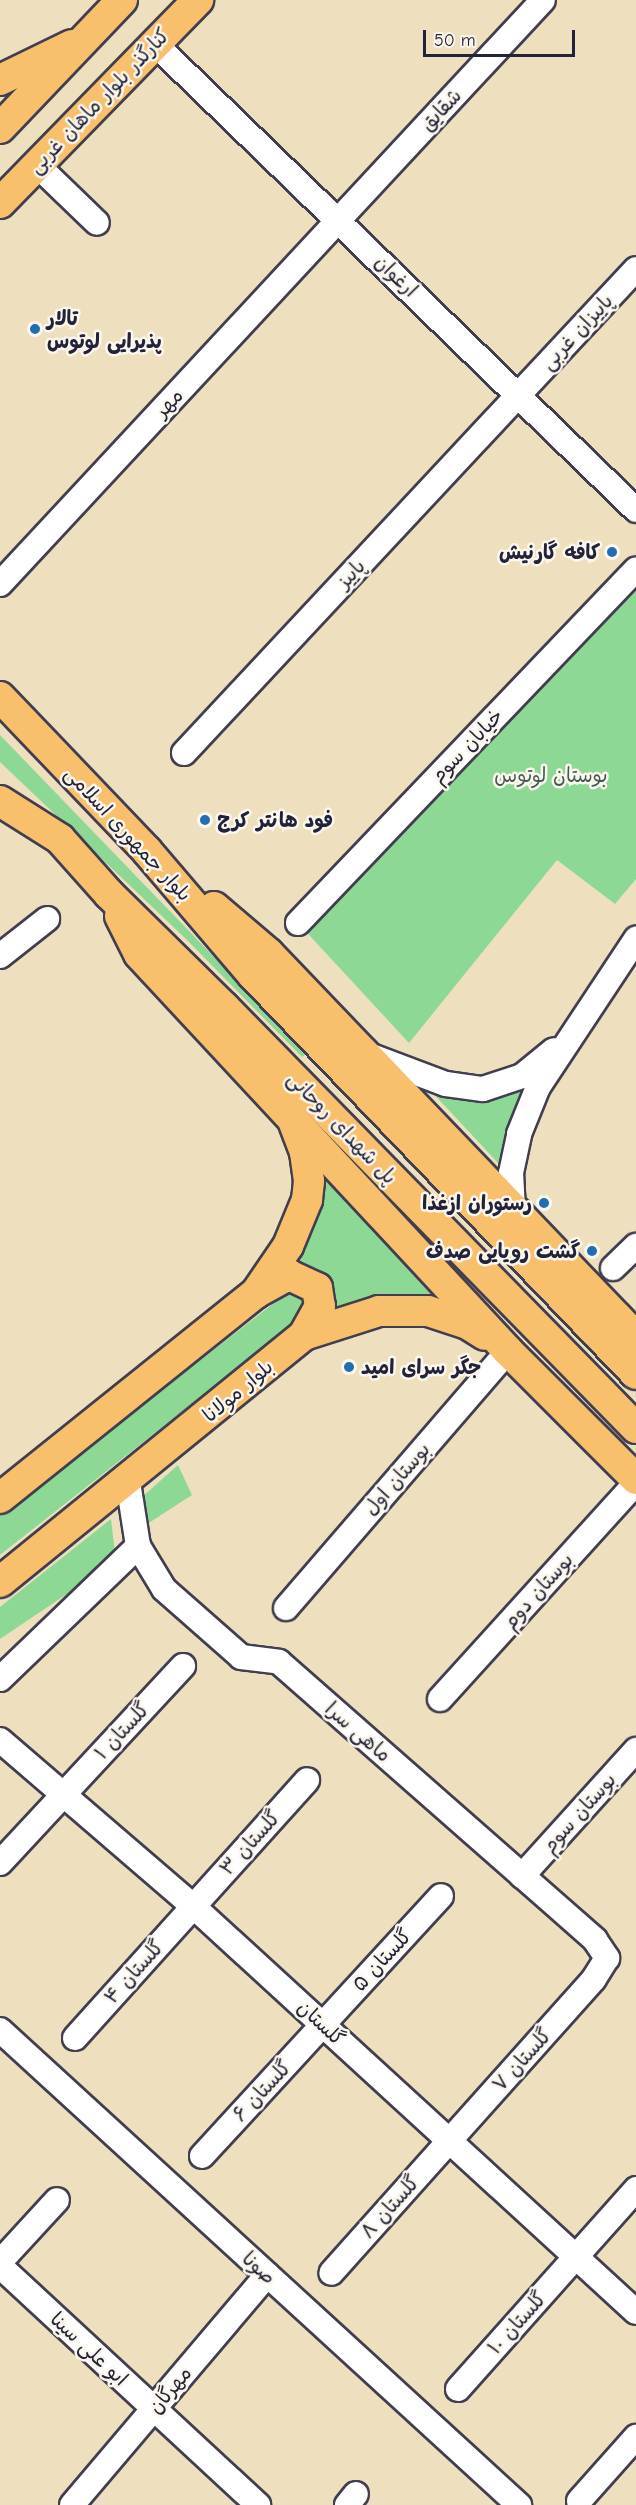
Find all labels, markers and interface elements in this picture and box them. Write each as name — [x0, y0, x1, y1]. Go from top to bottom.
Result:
scale bar — [426, 18, 578, 56]
street label: کنارگذر بلوار ماهان غربی — [24, 23, 174, 179]
text: 50 m — [434, 30, 476, 51]
street label: شقایق — [415, 84, 467, 136]
street label: ارغوان — [370, 250, 422, 302]
street label: پاییزان غربی — [536, 289, 618, 375]
place label: تالار پذیرایی لوتوس — [47, 306, 162, 353]
marker: تالار پذیرایی لوتوس — [28, 322, 42, 336]
street label: مهر — [150, 384, 188, 422]
place label: کافه گارنیش — [499, 540, 600, 564]
marker: کافه گارنیش — [605, 545, 619, 559]
street label: پاییز — [332, 554, 370, 594]
street label: خیابان سوم — [426, 704, 508, 788]
street label: بلوار جمهوری اسلامی — [59, 762, 197, 906]
park label: بوستان لوتوس — [494, 763, 608, 787]
place label: فود هانتر کرج — [217, 808, 333, 832]
marker: فود هانتر کرج — [198, 813, 212, 827]
street label: پل شهدای روحانی — [282, 1067, 402, 1189]
place label: رستوران ازغذا — [422, 1191, 532, 1215]
marker: رستوران ازغذا — [537, 1196, 551, 1210]
place label: گشت رویایی صدف — [426, 1239, 580, 1263]
marker: گشت رویایی صدف — [585, 1244, 599, 1258]
street label: بلوار مولانا — [198, 1355, 278, 1427]
place label: جگر سرای امید — [361, 1355, 481, 1379]
marker: جگر سرای امید — [342, 1360, 356, 1374]
street label: بوستان اول — [359, 1438, 435, 1520]
street label: بوستان دوم — [498, 1548, 578, 1634]
street label: گلستان ۱ — [89, 1697, 155, 1765]
street label: ماهی سرا — [320, 1697, 396, 1767]
street label: بوستان سوم — [537, 1768, 621, 1858]
street label: گلستان ۳ — [215, 1806, 285, 1880]
street label: گلستان ۵ — [347, 1924, 417, 1996]
street label: گلستان ۴ — [99, 1935, 169, 2009]
street label: گلستان — [292, 1995, 350, 2051]
street label: گلستان ۷ — [487, 2023, 557, 2097]
street label: گلستان ۶ — [228, 2055, 296, 2127]
street label: گلستان ۸ — [355, 2171, 425, 2243]
street label: صونا — [237, 2247, 281, 2289]
street label: گلستان ۱۰ — [483, 2287, 551, 2359]
street label: ابو علی سینا — [45, 2307, 133, 2391]
street label: مهرگان — [143, 2361, 197, 2419]

